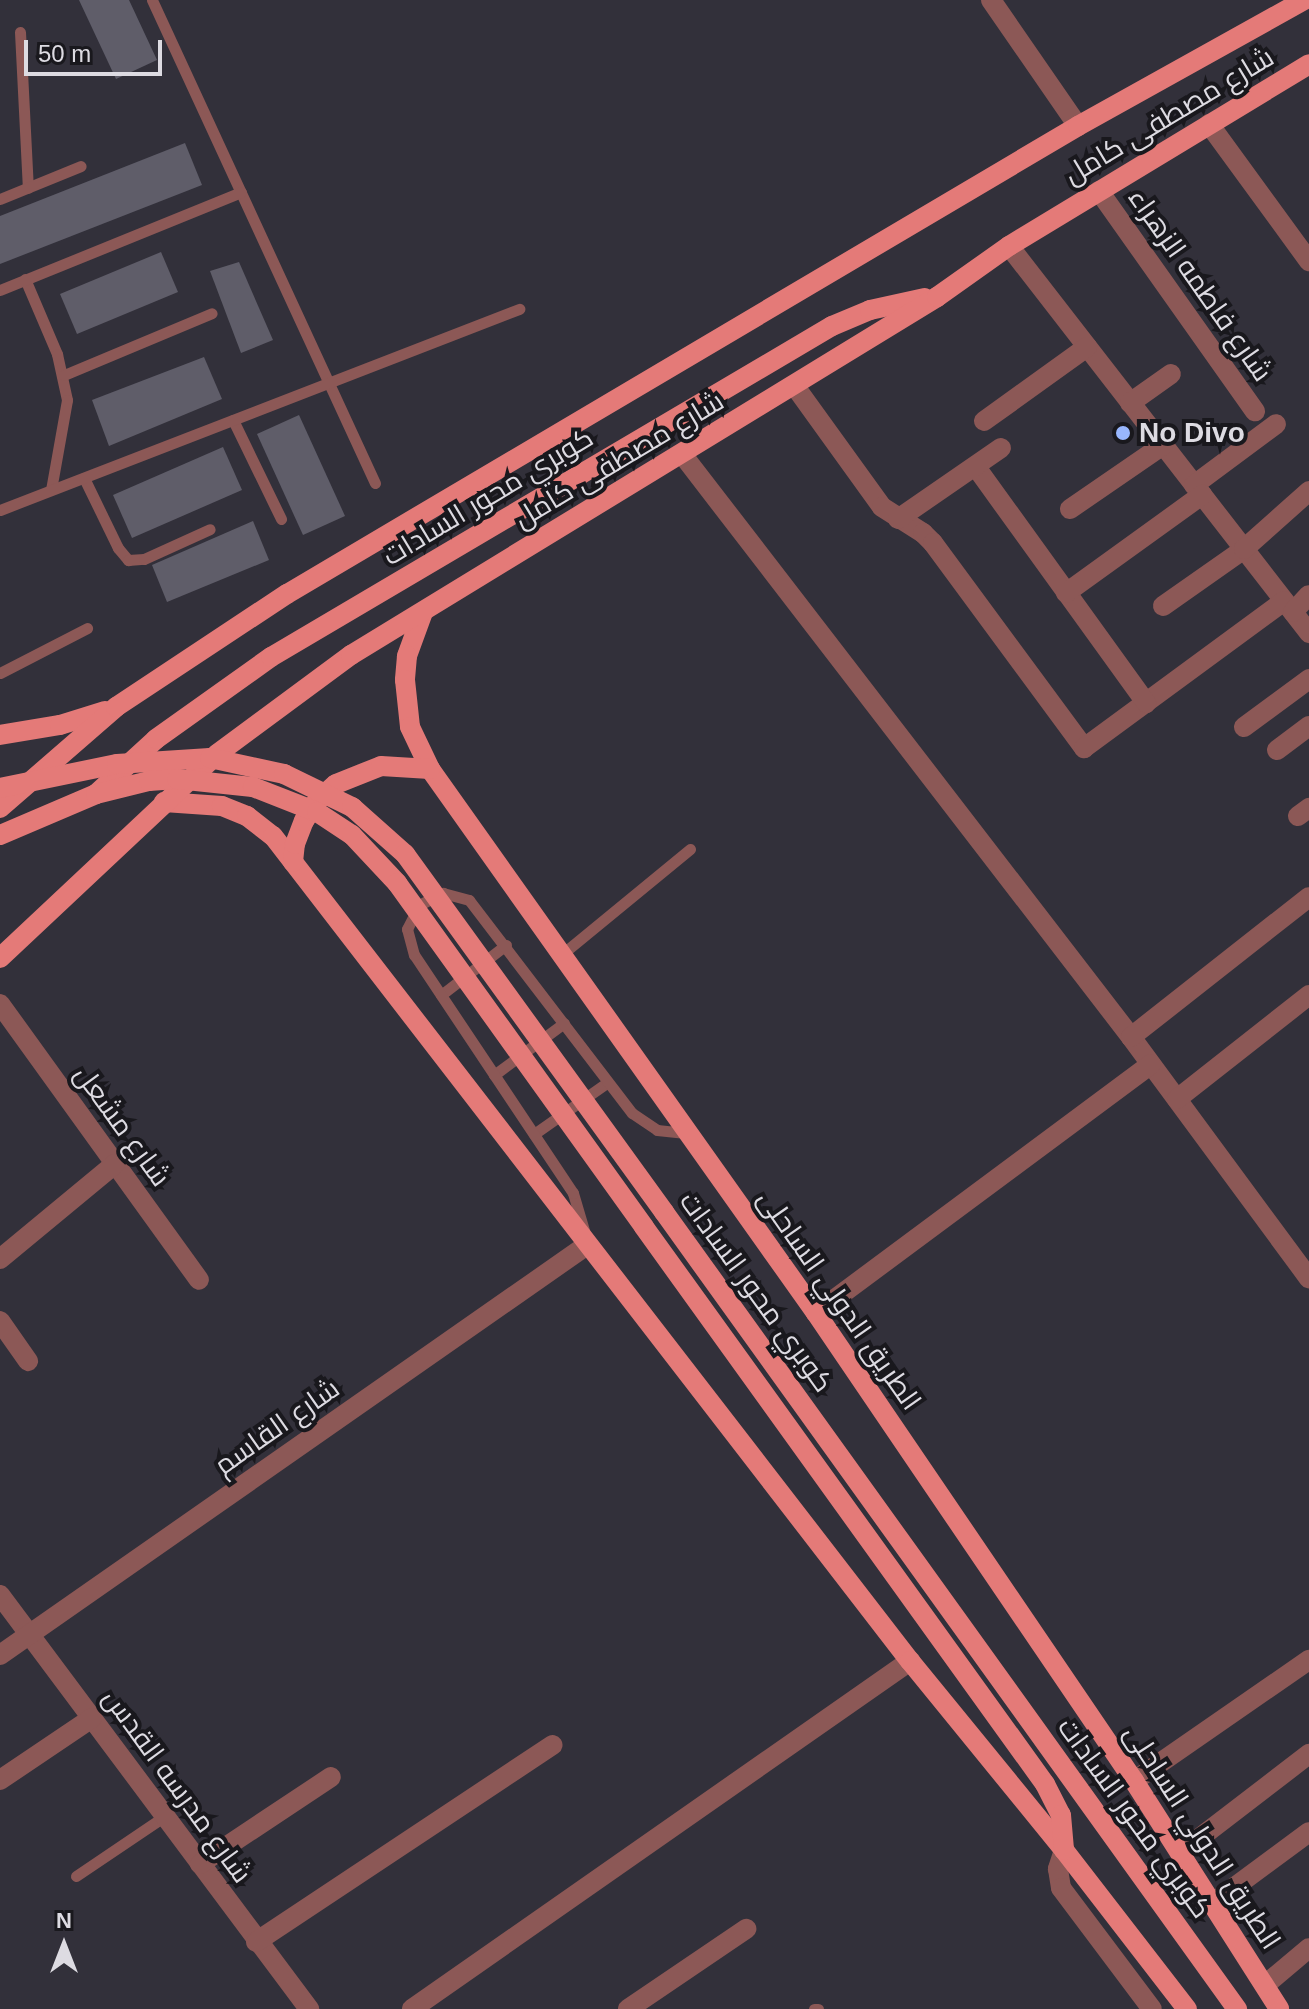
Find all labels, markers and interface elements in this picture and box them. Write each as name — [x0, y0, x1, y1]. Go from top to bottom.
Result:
scale bar — [28, 24, 166, 74]
text: 50 m — [38, 40, 91, 67]
street label: شارع مصطفى كامل — [1058, 40, 1280, 192]
street label: شارع فاطمه الزهراء — [1121, 182, 1279, 388]
street label: شارع مصطفى كامل — [508, 384, 730, 536]
place label: No Divo — [1139, 416, 1245, 450]
street label: كوبري محور السادات — [377, 421, 599, 573]
marker: No Divo — [1114, 424, 1132, 442]
street label: شارع مشعل — [67, 1059, 177, 1193]
street label: الطريق الدولي الساحلى — [750, 1183, 928, 1417]
street label: كوبري محور السادات — [672, 1185, 840, 1399]
street label: شارع القاسم — [208, 1372, 346, 1482]
street label: شارع مدرسه القدس — [95, 1682, 259, 1890]
street label: كوبري محور السادات — [1050, 1711, 1218, 1925]
street label: الطريق الدولي الساحلى — [1117, 1718, 1287, 1956]
north arrow — [24, 1905, 104, 1985]
text: N — [56, 1908, 72, 1933]

